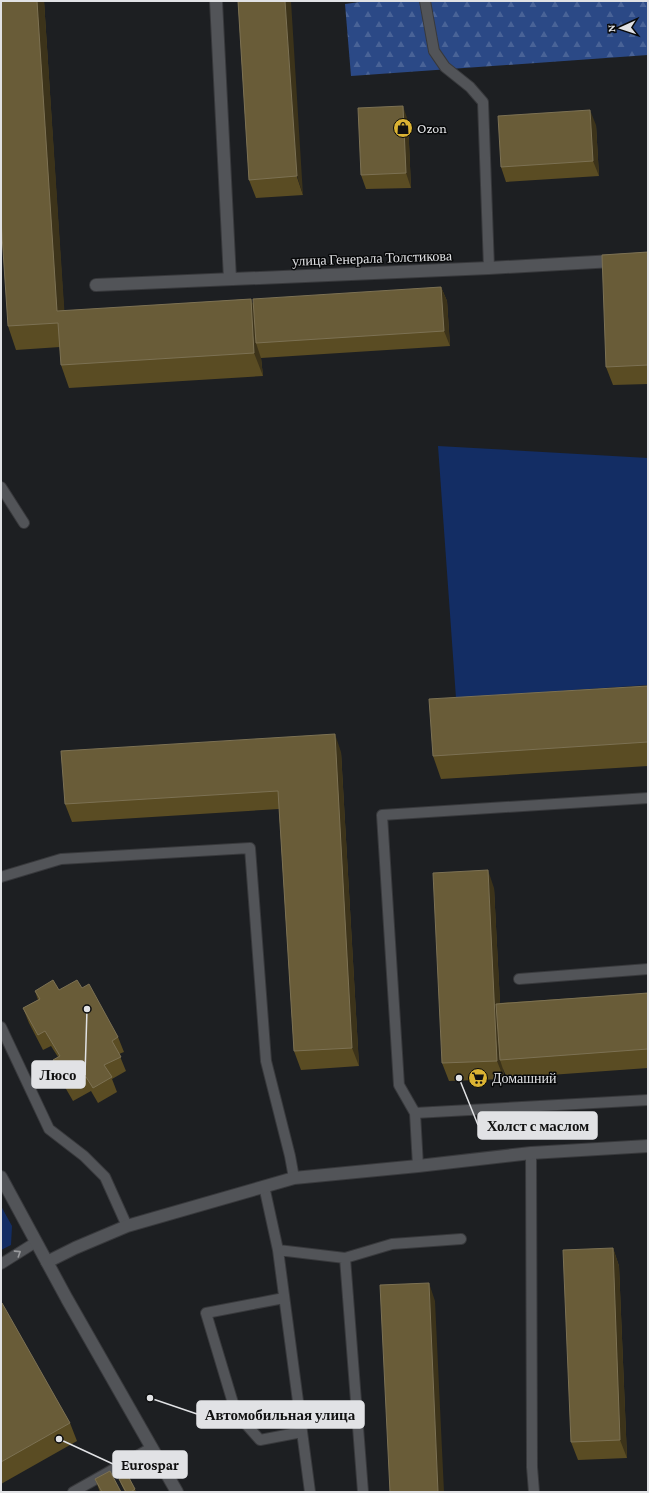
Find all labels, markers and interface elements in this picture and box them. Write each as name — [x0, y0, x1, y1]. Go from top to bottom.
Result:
north arrow — [601, 8, 641, 48]
text: N — [605, 24, 617, 33]
shop icon: Ozon — [392, 117, 414, 139]
place label: Ozon — [417, 120, 447, 136]
street label: улица Генерала Толстикова — [292, 247, 453, 269]
callout: Люсо — [32, 1061, 85, 1088]
text: Люсо — [40, 1067, 76, 1083]
supermarket icon: Домашний — [467, 1067, 489, 1089]
place label: Домашний — [492, 1070, 557, 1086]
callout: Холст с маслом — [478, 1112, 597, 1139]
text: Холст с маслом — [487, 1118, 589, 1134]
one-way arrow — [14, 1251, 21, 1258]
callout: Автомобильная улица — [197, 1401, 364, 1428]
text: Автомобильная улица — [205, 1407, 356, 1423]
callout: Eurospar — [113, 1451, 187, 1478]
text: Eurospar — [121, 1457, 179, 1473]

